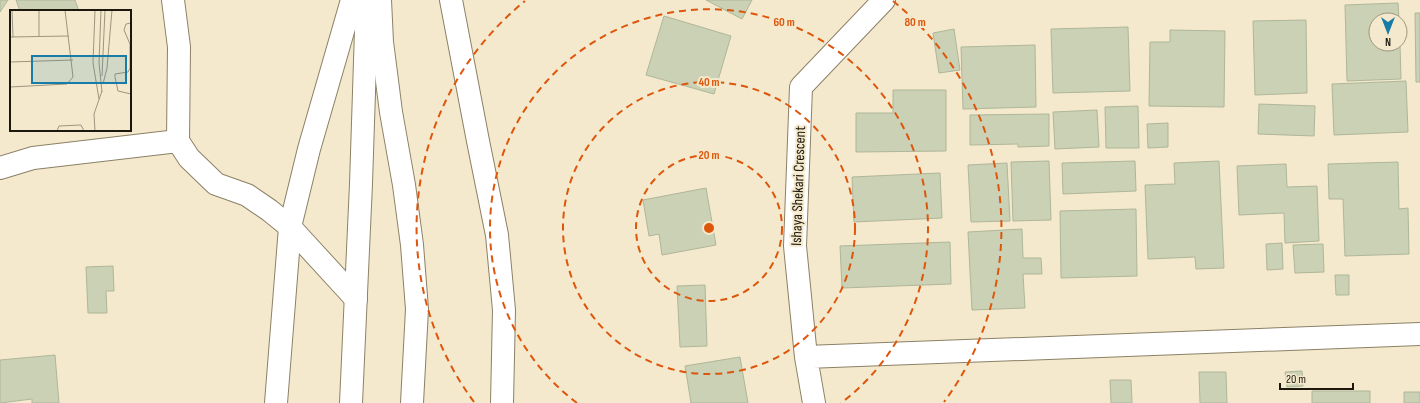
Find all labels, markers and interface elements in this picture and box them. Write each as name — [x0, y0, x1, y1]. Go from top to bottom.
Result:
inset map — [10, 10, 131, 131]
north arrow — [1368, 12, 1408, 52]
text: 60 m — [773, 15, 795, 30]
text: 80 m — [904, 15, 926, 30]
text: N — [1385, 35, 1391, 48]
text: 40 m — [698, 75, 720, 90]
street label: Ishaya Shekari Crescent — [787, 125, 810, 246]
text: 20 m — [699, 148, 719, 163]
centre of rings — [702, 221, 716, 235]
scale bar — [1280, 365, 1353, 391]
text: 20 m — [1286, 372, 1306, 387]

